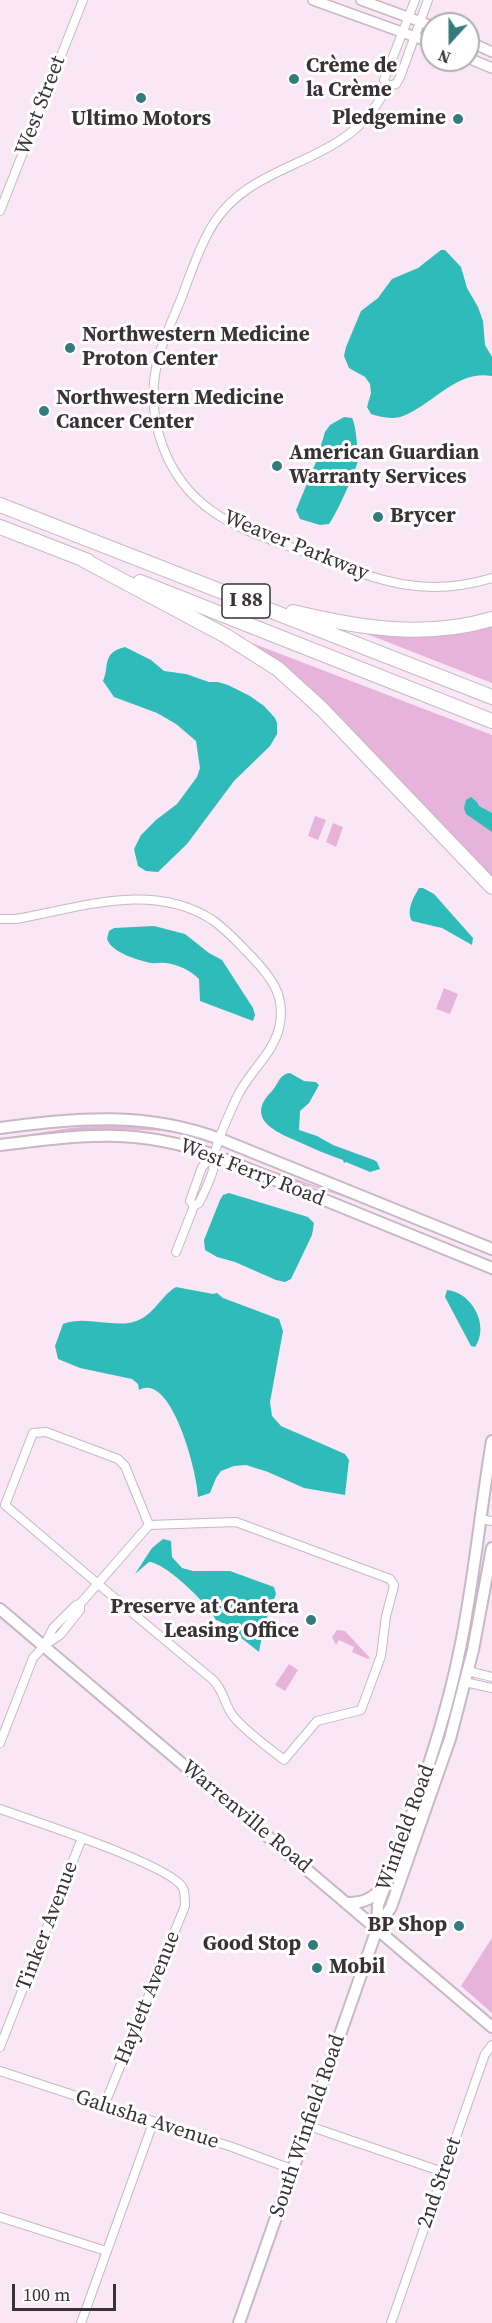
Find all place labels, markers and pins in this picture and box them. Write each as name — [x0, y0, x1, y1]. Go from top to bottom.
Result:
place label: Crème de la Crème — [306, 54, 397, 104]
marker: Crème de la Crème — [287, 72, 301, 86]
marker: Ultimo Motors — [134, 91, 148, 105]
place label: Pledgemine — [332, 106, 446, 132]
place label: Ultimo Motors — [71, 107, 211, 133]
marker: Pledgemine — [451, 112, 465, 126]
place label: Northwestern Medicine Proton Center — [82, 323, 310, 373]
marker: Northwestern Medicine Proton Center — [63, 341, 77, 355]
place label: Northwestern Medicine Cancer Center — [56, 386, 284, 436]
marker: Northwestern Medicine Cancer Center — [37, 404, 51, 418]
place label: American Guardian Warranty Services — [289, 441, 479, 491]
marker: American Guardian Warranty Services — [270, 459, 284, 473]
place label: Brycer — [390, 504, 456, 530]
marker: Brycer — [371, 510, 385, 524]
place label: Preserve at Cantera Leasing Office — [110, 1595, 299, 1645]
marker: Preserve at Cantera Leasing Office — [304, 1613, 318, 1627]
place label: BP Shop — [368, 1913, 447, 1939]
marker: BP Shop — [452, 1919, 466, 1933]
place label: Good Stop — [203, 1932, 301, 1958]
marker: Good Stop — [306, 1938, 320, 1952]
place label: Mobil — [329, 1955, 385, 1981]
marker: Mobil — [310, 1961, 324, 1975]

